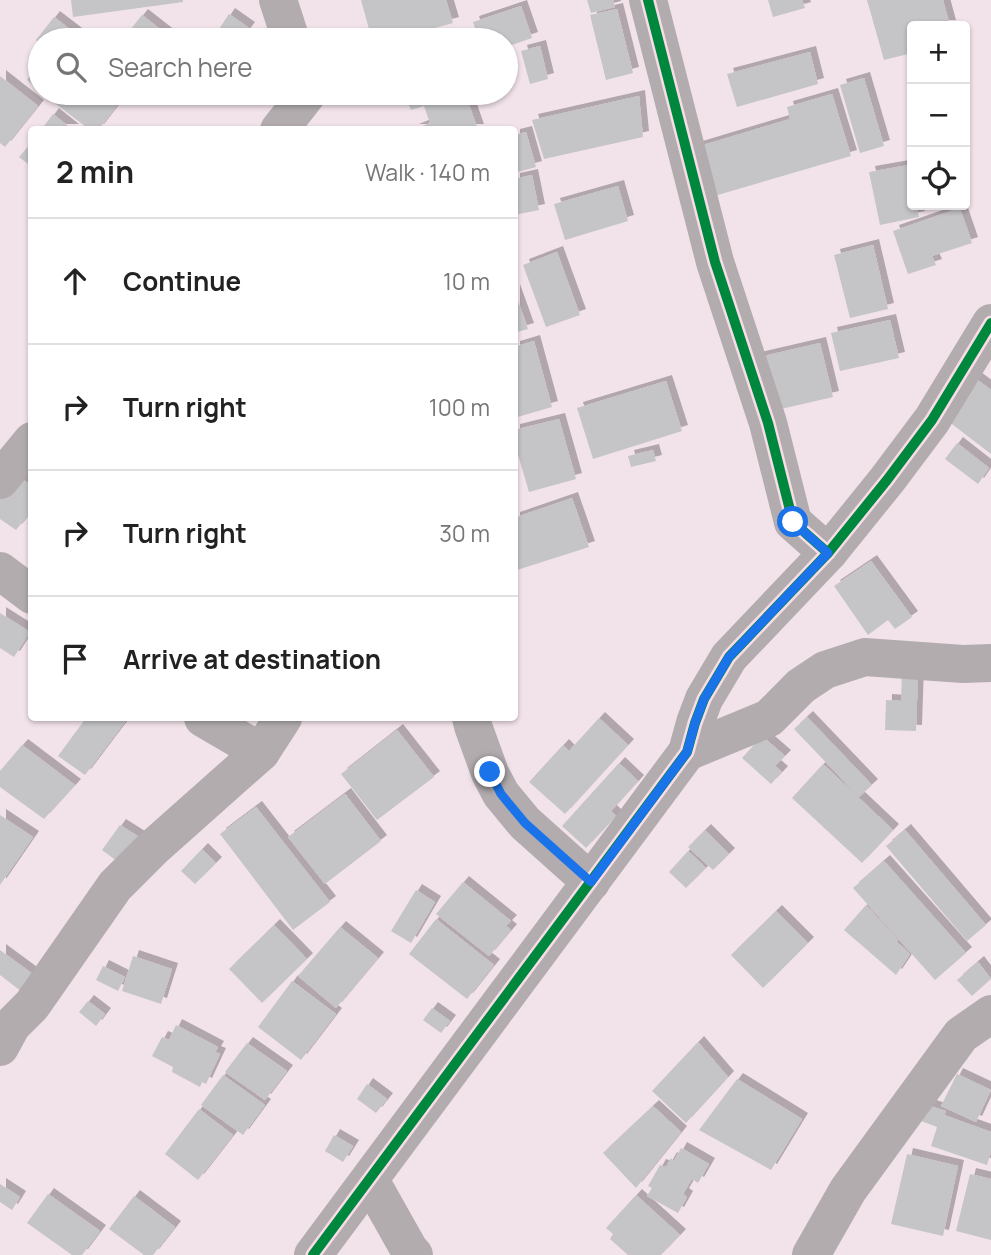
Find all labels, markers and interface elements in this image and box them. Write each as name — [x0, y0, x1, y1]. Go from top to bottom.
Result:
map controls — [907, 21, 970, 210]
button: + — [907, 21, 970, 84]
search box — [28, 28, 518, 105]
icon: search — [52, 48, 90, 86]
text: Search here — [108, 49, 253, 85]
button: − — [907, 84, 970, 147]
button: locate — [907, 147, 970, 210]
text: 2 min — [56, 151, 134, 192]
text: Walk · 140 m — [365, 156, 490, 188]
icon: ahead — [56, 262, 94, 300]
text: Continue — [123, 263, 241, 299]
text: 10 m — [443, 265, 490, 297]
icon: right — [56, 388, 94, 426]
text: Turn right — [123, 389, 247, 425]
text: 100 m — [429, 391, 490, 423]
route start — [777, 506, 808, 537]
icon: right — [56, 514, 94, 552]
text: Turn right — [123, 515, 247, 551]
text: 30 m — [439, 517, 490, 549]
icon: arrive — [56, 640, 94, 678]
text: Arrive at destination — [123, 641, 381, 677]
route end — [474, 756, 505, 787]

